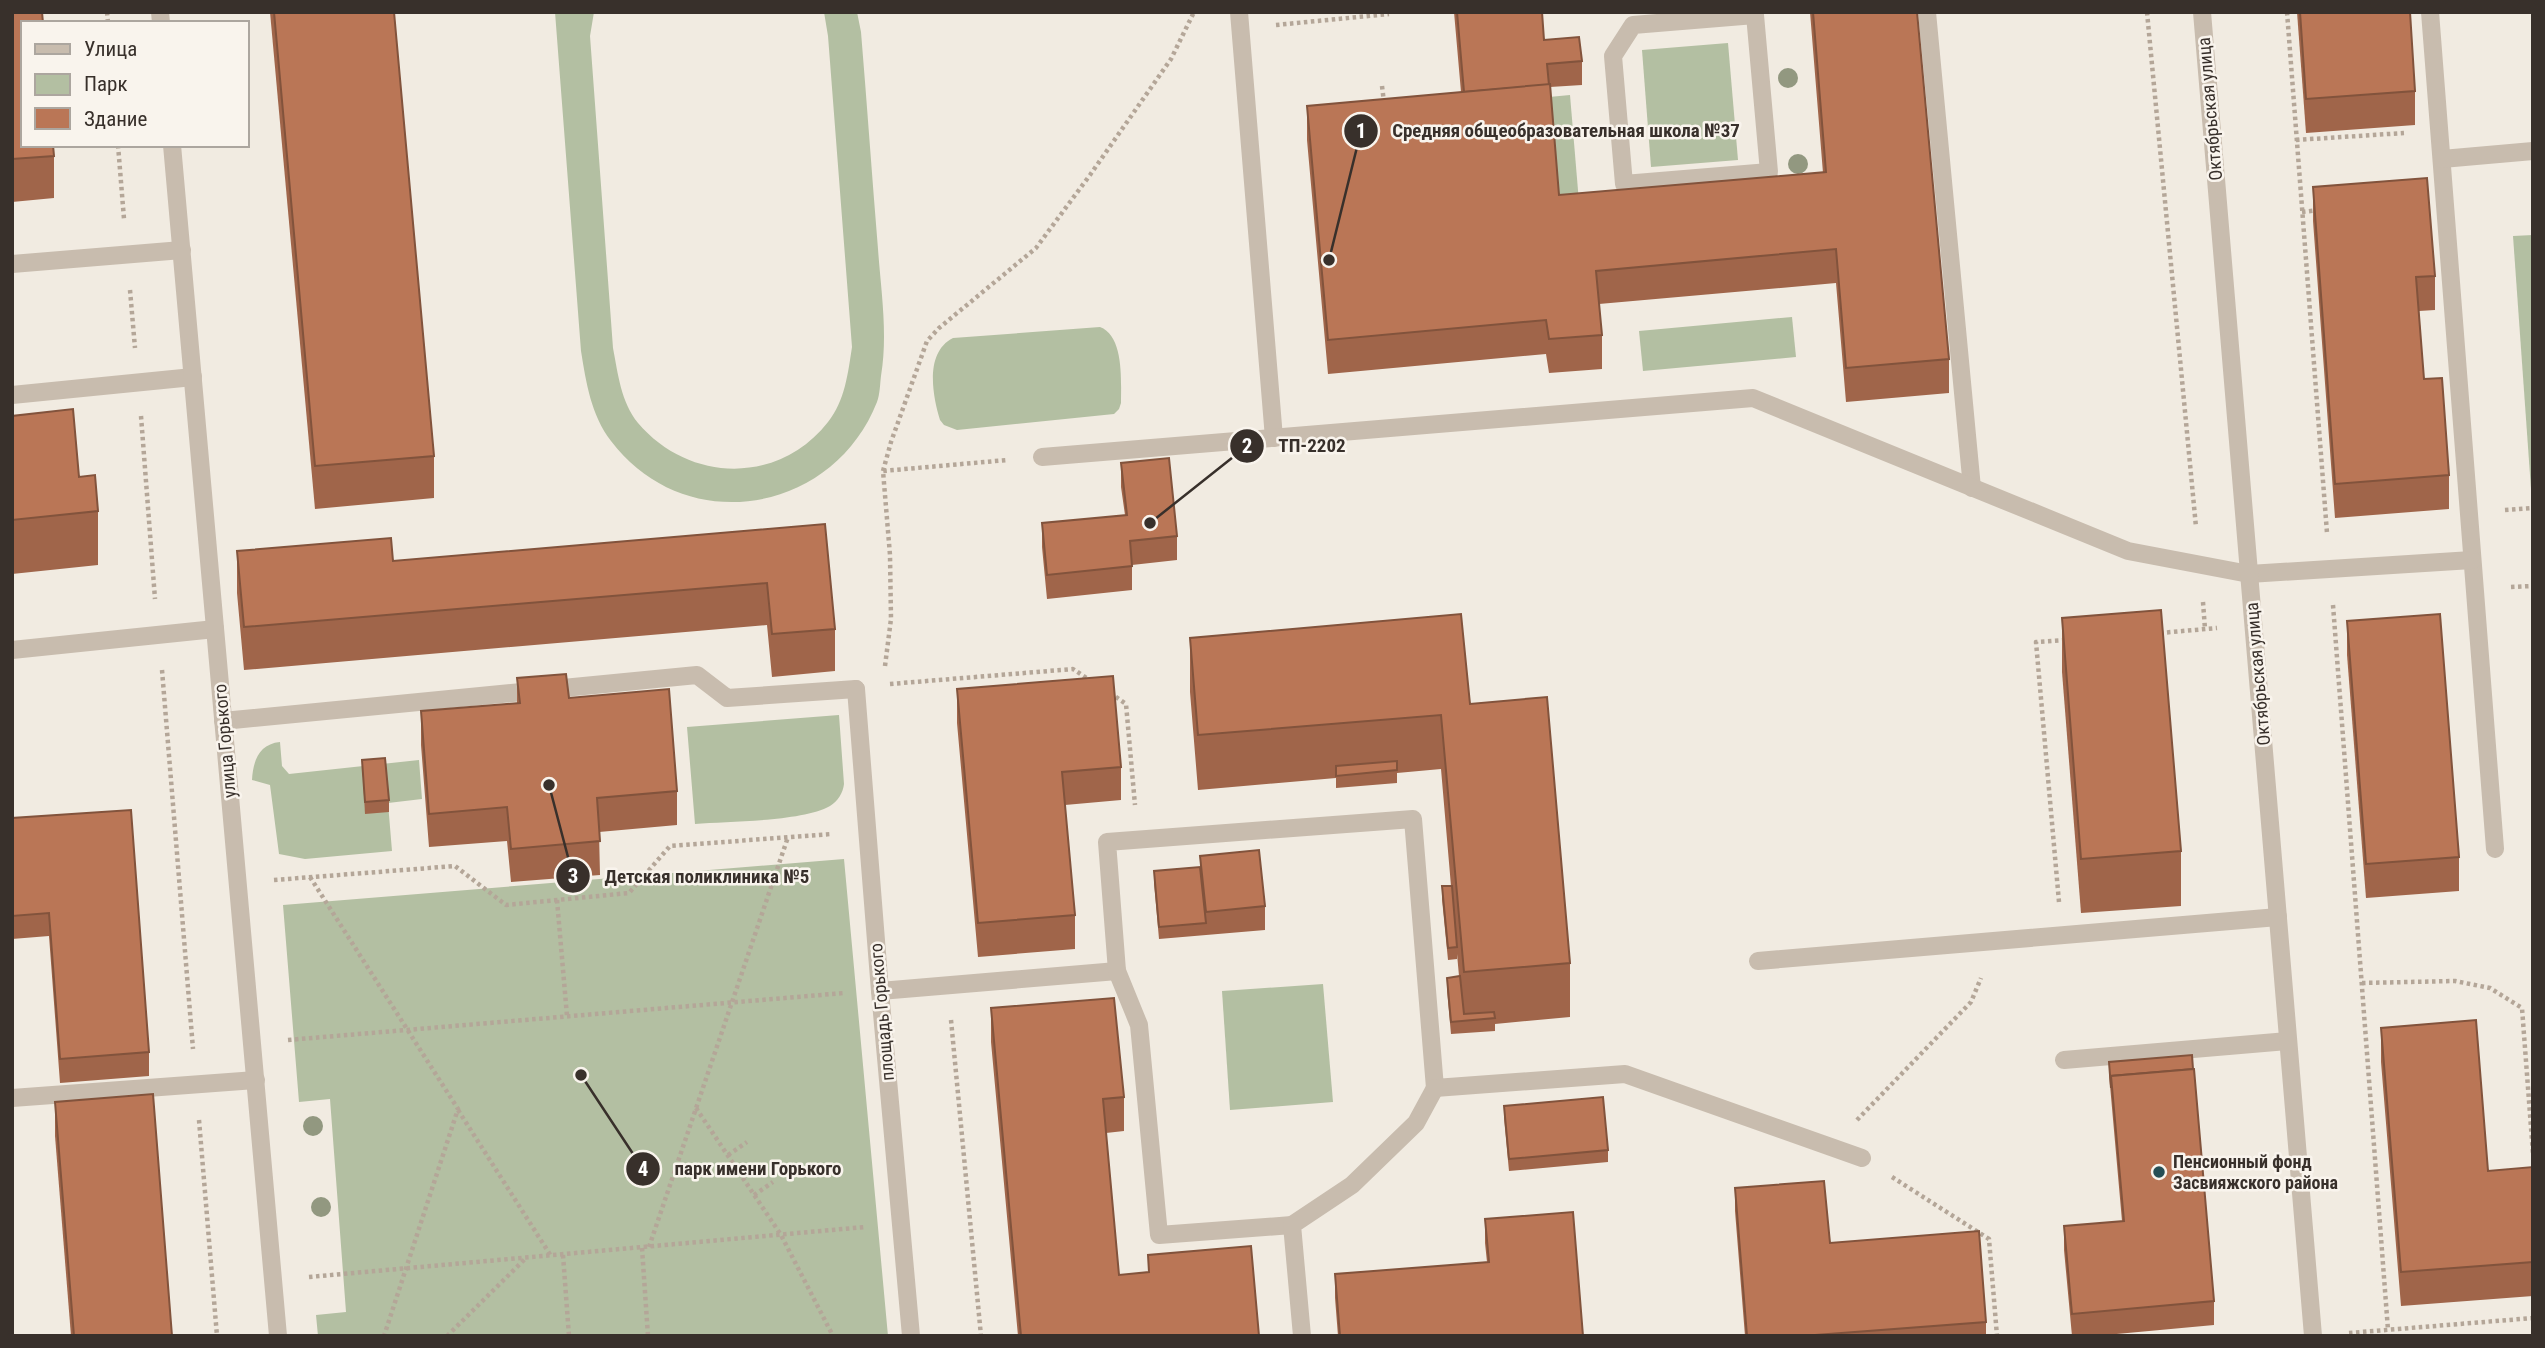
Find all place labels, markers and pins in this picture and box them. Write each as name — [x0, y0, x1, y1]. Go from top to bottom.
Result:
callout: Средняя общеобразовательная школа №37 — [1344, 111, 1754, 151]
callout: ТП-2202 — [1229, 426, 1359, 466]
callout: Детская поликлиника №5 — [556, 856, 824, 896]
callout: парк имени Горького — [626, 1149, 856, 1189]
place label: Пенсионный фонд Засвияжского района — [2173, 1151, 2338, 1193]
marker: Пенсионный фонд Засвияжского района — [2151, 1164, 2167, 1180]

